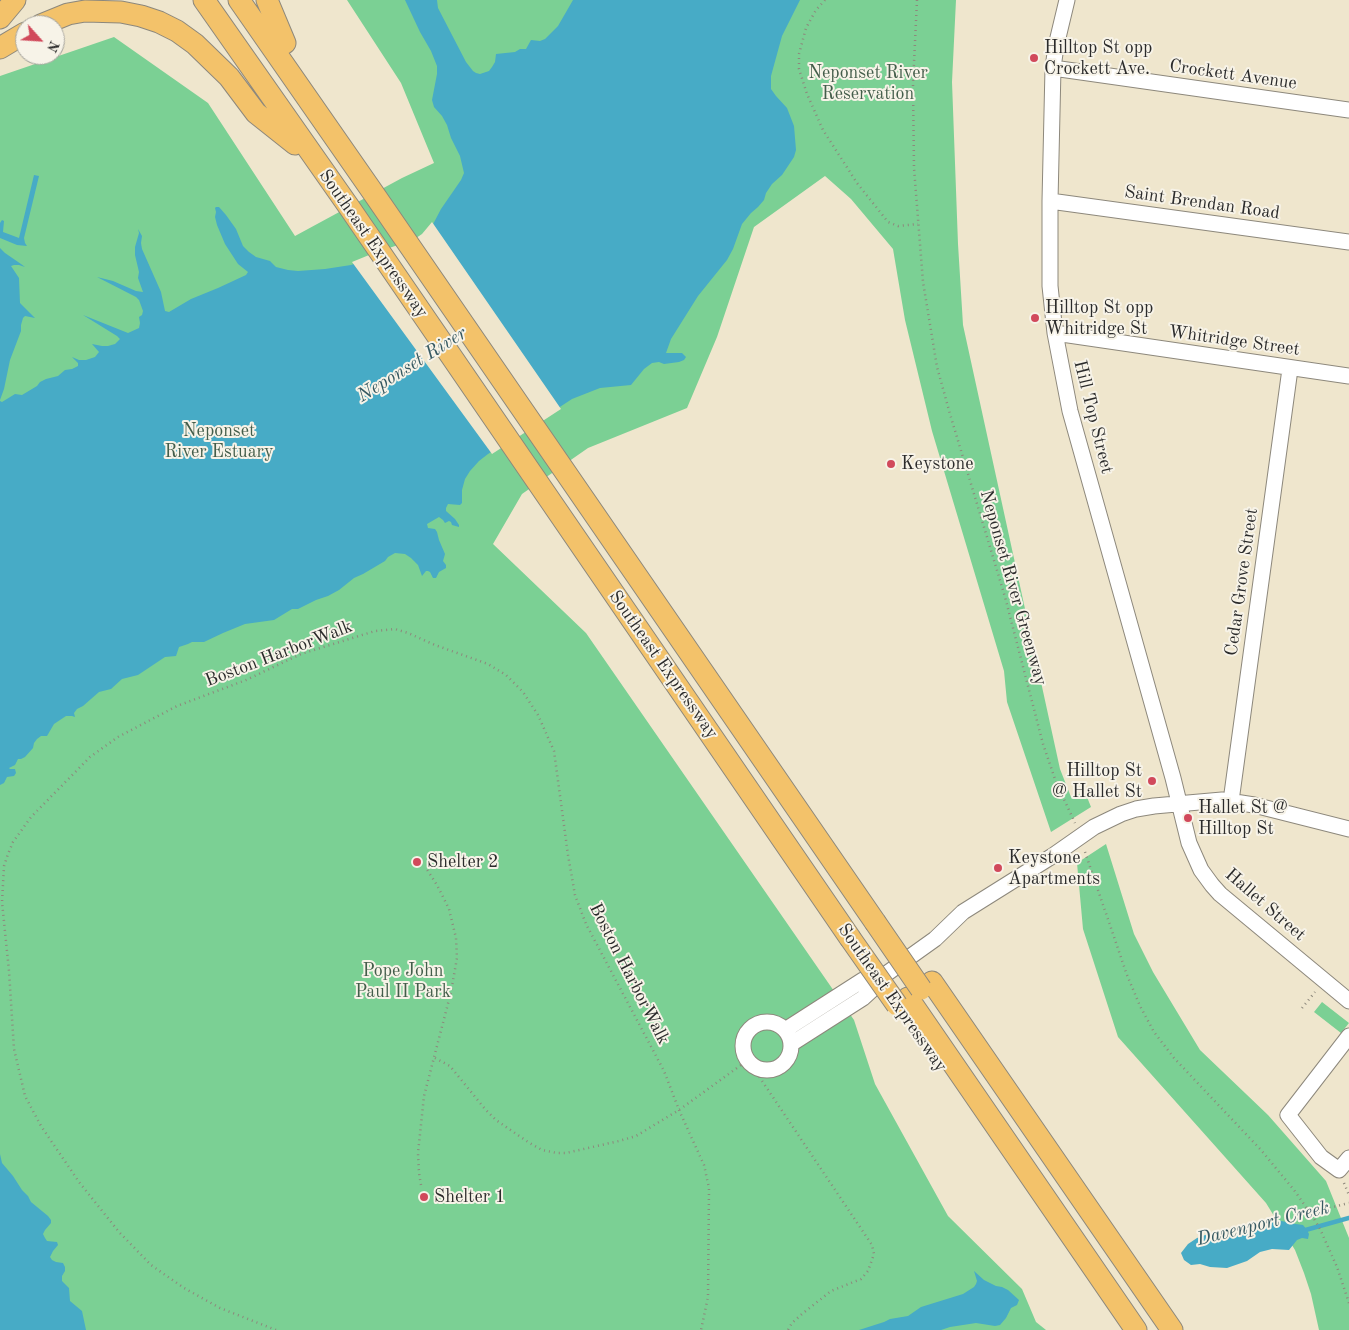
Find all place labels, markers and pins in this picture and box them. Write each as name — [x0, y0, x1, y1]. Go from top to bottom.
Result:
place label: Hilltop St opp Crockett Ave. — [1044, 37, 1152, 80]
marker: Hilltop St opp Crockett Ave. — [1028, 52, 1040, 64]
place label: Hilltop St opp Whitridge St — [1045, 297, 1153, 340]
marker: Hilltop St opp Whitridge St — [1029, 312, 1041, 324]
place label: Keystone — [901, 453, 973, 475]
marker: Keystone — [885, 458, 897, 470]
place label: Hilltop St @ Hallet St — [1052, 760, 1142, 802]
marker: Hilltop St @ Hallet St — [1146, 775, 1158, 787]
place label: Hallet St @ Hilltop St — [1198, 797, 1288, 840]
marker: Hallet St @ Hilltop St — [1182, 812, 1194, 824]
place label: Keystone Apartments — [1008, 847, 1100, 890]
place label: Shelter 2 — [427, 851, 499, 873]
marker: Shelter 2 — [411, 856, 423, 868]
marker: Keystone Apartments — [992, 862, 1004, 874]
place label: Shelter 1 — [434, 1186, 506, 1208]
marker: Shelter 1 — [418, 1191, 430, 1203]

